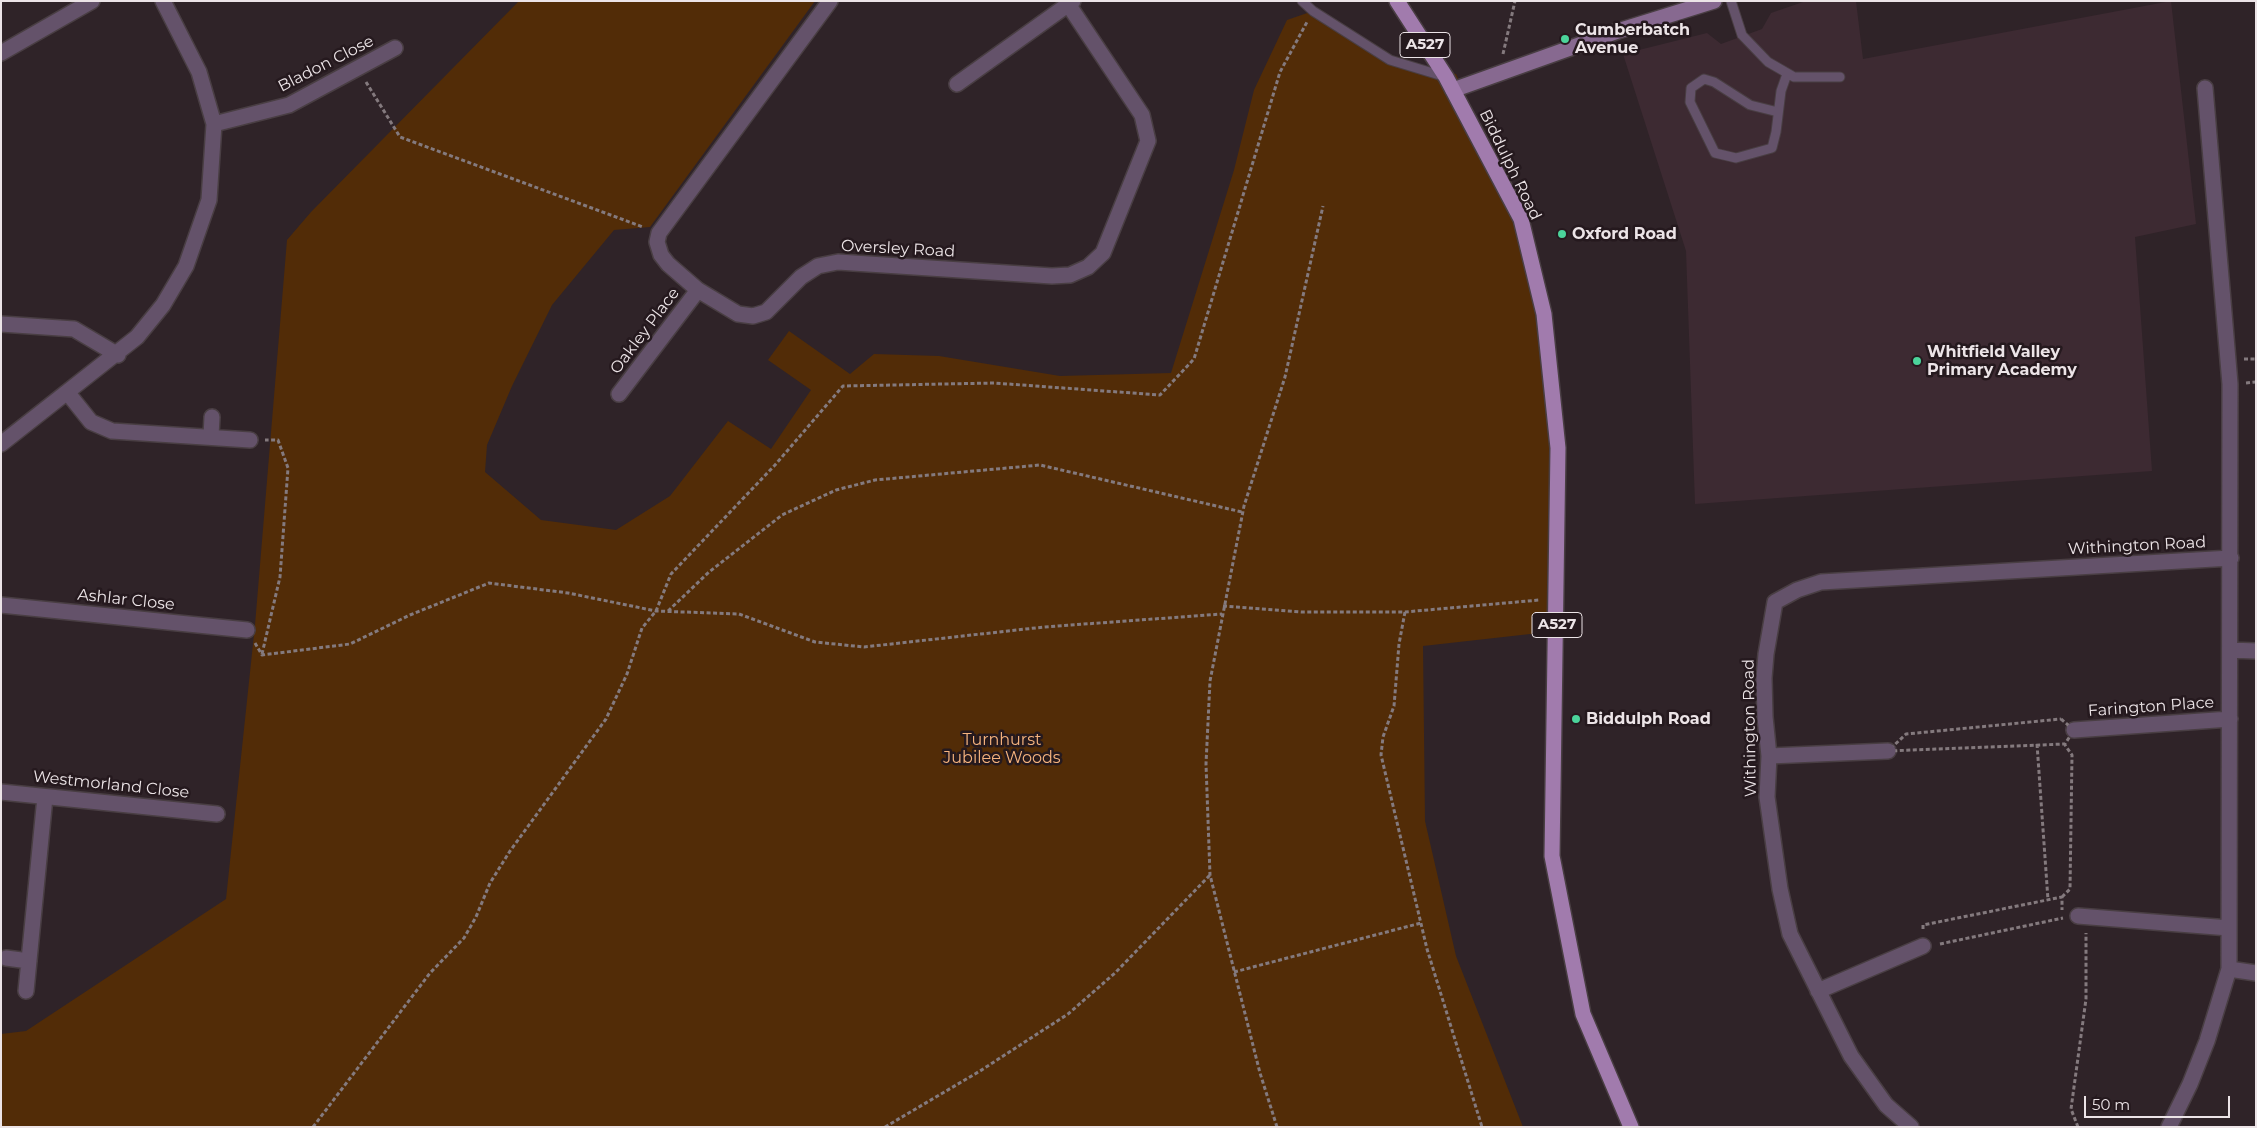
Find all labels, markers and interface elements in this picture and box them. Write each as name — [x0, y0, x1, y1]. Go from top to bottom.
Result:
place label: Cumberbatch Avenue — [1575, 20, 1690, 58]
street label: Bladon Close — [275, 32, 377, 96]
road number: A527 — [1400, 32, 1450, 58]
marker: Cumberbatch Avenue — [1559, 33, 1571, 45]
street label: Biddulph Road — [1475, 107, 1545, 223]
place label: Oxford Road — [1572, 224, 1677, 244]
marker: Oxford Road — [1556, 228, 1568, 240]
street label: Oversley Road — [840, 236, 956, 262]
street label: Oakley Place — [606, 284, 684, 378]
place label: Whitfield Valley Primary Academy — [1927, 342, 2077, 380]
marker: Whitfield Valley Primary Academy — [1911, 355, 1923, 367]
street label: Withington Road — [2068, 533, 2206, 559]
street label: Ashlar Close — [77, 585, 175, 615]
road number: A527 — [1532, 612, 1582, 638]
street label: Withington Road — [1739, 659, 1761, 797]
street label: Farington Place — [2087, 693, 2215, 721]
place label: Biddulph Road — [1586, 709, 1711, 729]
marker: Biddulph Road — [1570, 713, 1582, 725]
park label: Turnhurst Jubilee Woods — [943, 730, 1061, 768]
street label: Westmorland Close — [32, 767, 190, 803]
scale bar — [2087, 1086, 2233, 1118]
text: 50 m — [2092, 1095, 2130, 1114]

